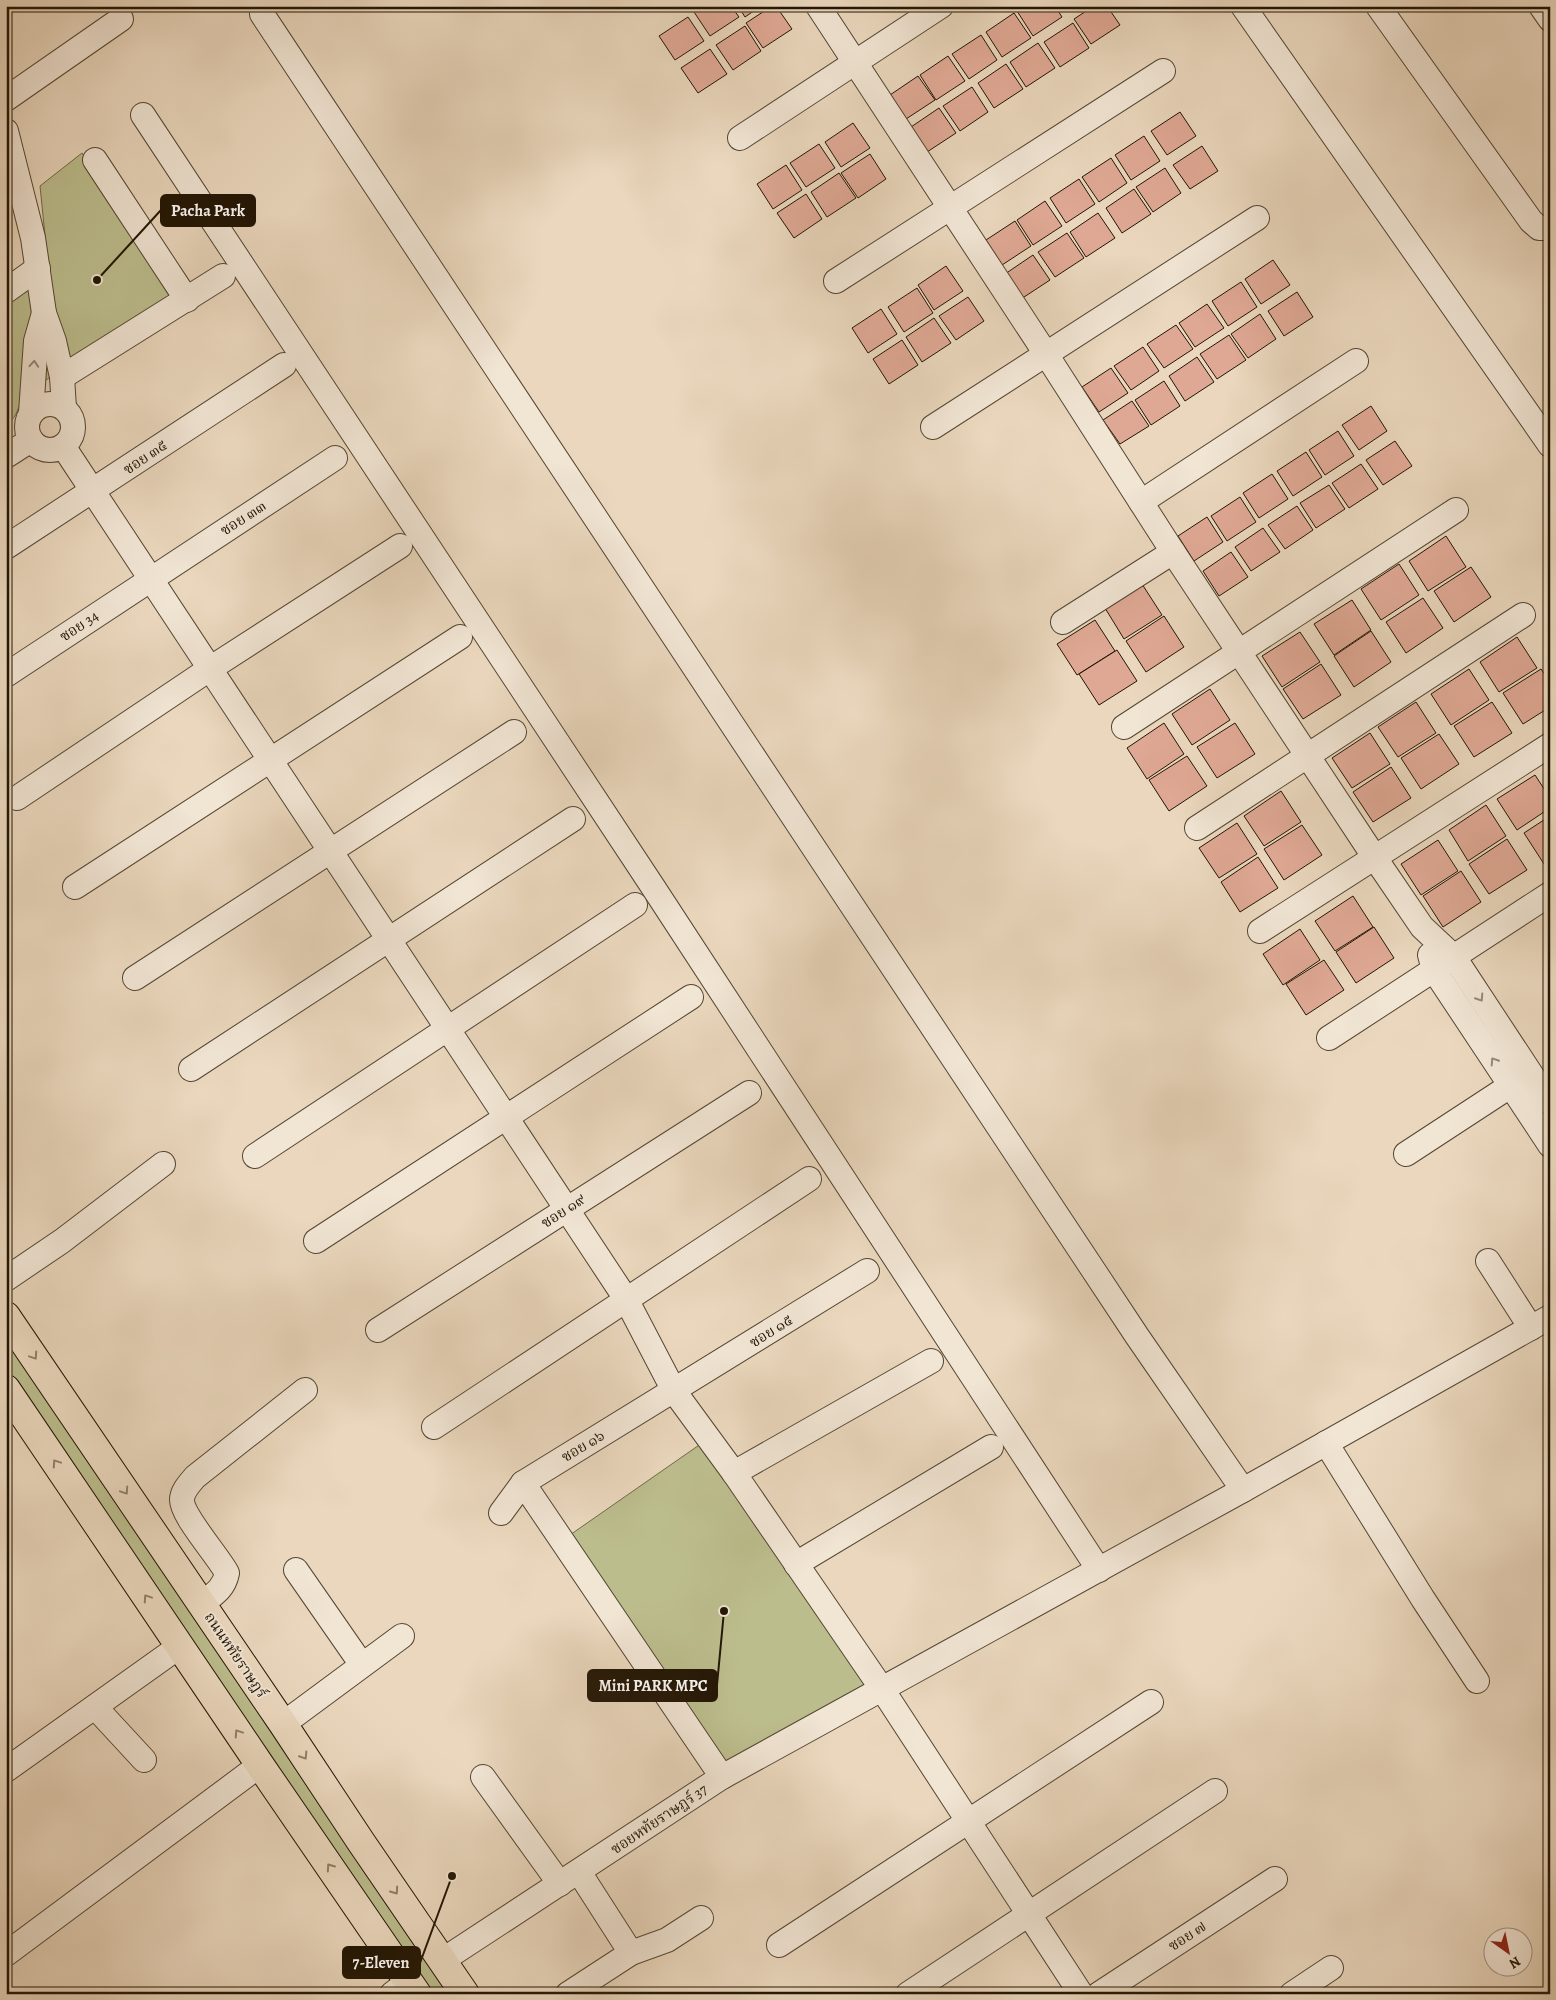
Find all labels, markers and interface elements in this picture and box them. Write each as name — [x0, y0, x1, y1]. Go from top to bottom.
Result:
callout: Pacha Park — [161, 195, 255, 226]
text: Pacha Park — [171, 200, 246, 222]
one-way arrow — [29, 360, 40, 368]
street label: ซอย ๓๕ — [119, 435, 171, 479]
street label: ซอย ๓๓ — [216, 496, 270, 540]
street label: ซอย 34 — [56, 606, 103, 646]
one-way arrow — [1474, 992, 1484, 1001]
one-way arrow — [1490, 1057, 1500, 1066]
street label: ซอย ๑๙ — [537, 1189, 589, 1233]
street label: ซอย ๑๕ — [745, 1310, 797, 1352]
one-way arrow — [27, 1351, 37, 1360]
street label: ซอย ๑๖ — [558, 1425, 608, 1467]
one-way arrow — [53, 1460, 62, 1469]
one-way arrow — [119, 1485, 128, 1495]
one-way arrow — [144, 1594, 153, 1604]
street label: ถนนหทัยราษฎร์ — [200, 1608, 273, 1702]
callout: Mini PARK MPC — [588, 1670, 717, 1701]
text: Mini PARK MPC — [598, 1675, 708, 1697]
one-way arrow — [235, 1729, 244, 1739]
one-way arrow — [298, 1750, 307, 1760]
street label: ซอยหทัยราษฎร์ 37 — [607, 1779, 712, 1859]
one-way arrow — [327, 1863, 336, 1873]
one-way arrow — [389, 1885, 398, 1895]
street label: ซอย ๗ — [1164, 1916, 1210, 1956]
north arrow — [1484, 1928, 1534, 1978]
callout: 7-Eleven — [343, 1947, 420, 1978]
text: 7-Eleven — [353, 1952, 409, 1974]
text: N — [1505, 1952, 1524, 1973]

